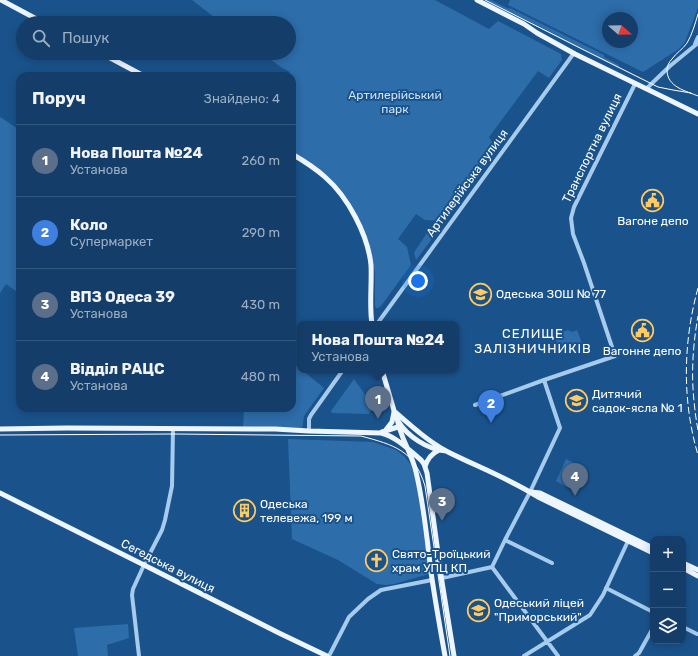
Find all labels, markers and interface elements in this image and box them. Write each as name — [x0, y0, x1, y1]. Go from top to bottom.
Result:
north arrow — [602, 12, 638, 48]
search box — [16, 16, 296, 60]
icon: search — [30, 27, 52, 49]
text: Пошук — [62, 29, 109, 47]
text: Поруч — [32, 88, 86, 108]
park label: Артилерійський парк — [348, 88, 442, 116]
text: Знайдено: 4 — [204, 91, 280, 106]
street label: Транспортна вулиця — [559, 91, 625, 205]
street label: Артилерійська вулиця — [423, 127, 511, 239]
text: Нова Пошта №24 — [70, 144, 203, 162]
text: 1 — [42, 153, 48, 168]
text: 260 m — [242, 153, 280, 168]
text: Установа — [70, 162, 128, 177]
public building icon: Вагоне депо — [640, 187, 666, 213]
place label: Вагоне депо — [617, 214, 689, 228]
text: Коло — [70, 216, 108, 234]
text: 2 — [41, 225, 49, 240]
text: 290 m — [242, 225, 280, 240]
text: Супермаркет — [70, 234, 153, 249]
your location — [408, 271, 428, 291]
school or university icon: Одеська ЗОШ № 77 — [467, 281, 493, 307]
place label: Одеська ЗОШ № 77 — [496, 287, 606, 301]
text: ВПЗ Одеса 39 — [70, 288, 175, 306]
text: 3 — [41, 297, 49, 312]
text: 430 m — [241, 297, 280, 312]
text: Установа — [70, 306, 128, 321]
public building icon: Вагонне депо — [629, 317, 655, 343]
popup — [297, 321, 459, 373]
district label: СЕЛИЩЕ ЗАЛІЗНИЧНИКІВ — [474, 326, 592, 356]
text: Нова Пошта №24 — [312, 331, 444, 349]
place label: Вагонне депо — [603, 344, 681, 358]
text: Установа — [312, 349, 369, 364]
text: Відділ РАЦС — [70, 360, 164, 378]
text: 4 — [41, 369, 49, 384]
text: 480 m — [241, 369, 280, 384]
text: Установа — [70, 378, 128, 393]
pin: 1 — [365, 386, 391, 419]
place label: Дитячий садок-ясла № 1 — [592, 387, 683, 415]
school or university icon: Дитячий садок-ясла № 1 — [564, 388, 590, 414]
pin: 2 — [478, 390, 504, 423]
pin: 4 — [562, 463, 588, 496]
pin: 3 — [429, 488, 455, 521]
place label: Одеська телевежа, 199 м — [260, 497, 353, 525]
building icon: Одеська телевежа, 199 м — [231, 498, 257, 524]
street label: Сегедська вулиця — [119, 536, 217, 596]
map controls — [650, 536, 686, 644]
button: + — [650, 536, 686, 572]
place label: Свято-Троїцький храм УПЦ КП — [392, 547, 490, 575]
church icon: Свято-Троїцький храм УПЦ КП — [364, 548, 390, 574]
button: − — [650, 572, 686, 608]
place label: Одеський ліцей "Приморський" — [494, 596, 584, 624]
school or university icon: Одеський ліцей "Приморський" — [466, 597, 492, 623]
button: layers — [650, 608, 686, 644]

